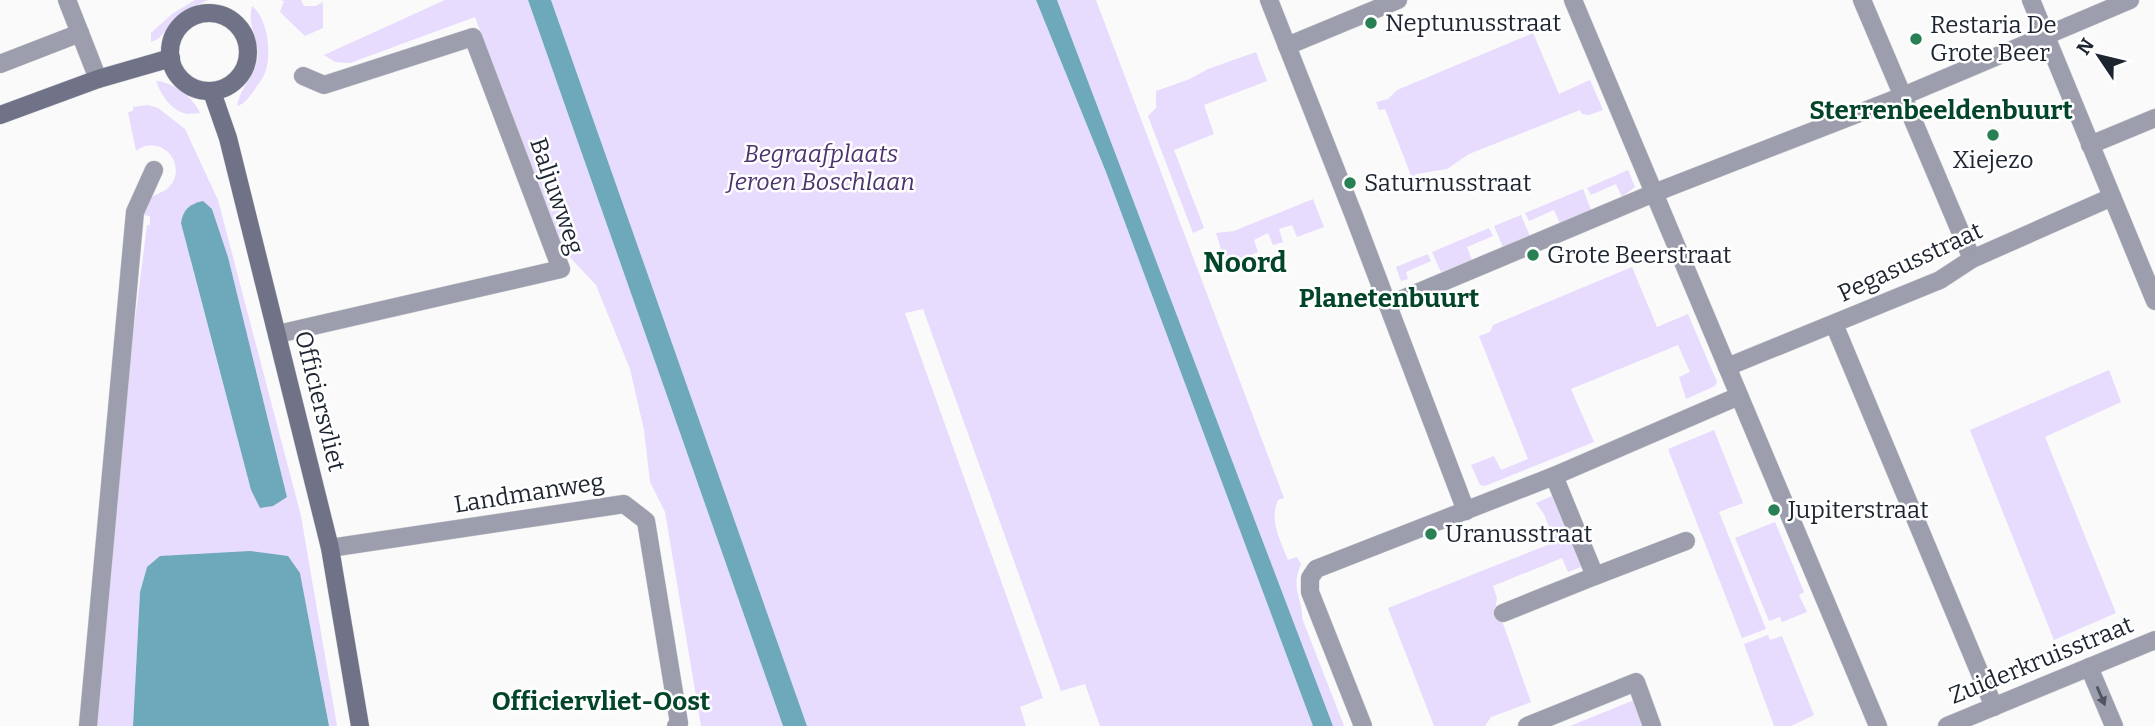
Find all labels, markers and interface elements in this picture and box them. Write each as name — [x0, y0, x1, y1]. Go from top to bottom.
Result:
place label: Neptunusstraat — [1385, 9, 1561, 37]
place label: Restaria De Grote Beer — [1930, 11, 2057, 67]
marker: Neptunusstraat — [1363, 15, 1379, 31]
north arrow — [2064, 21, 2134, 91]
marker: Restaria De Grote Beer — [1908, 31, 1924, 47]
text: N — [2072, 34, 2099, 59]
district label: Sterrenbeeldenbuurt — [1809, 95, 2074, 126]
marker: Xiejezo — [1985, 127, 2001, 143]
street label: Baljuwweg — [524, 134, 590, 258]
park label: Begraafplaats Jeroen Boschlaan — [725, 140, 915, 196]
place label: Xiejezo — [1952, 146, 2034, 174]
place label: Saturnusstraat — [1364, 169, 1532, 197]
marker: Saturnusstraat — [1342, 175, 1358, 191]
street label: Pegasusstraat — [1833, 216, 1987, 308]
place label: Grote Beerstraat — [1547, 241, 1732, 269]
district label: Noord — [1203, 246, 1287, 279]
marker: Grote Beerstraat — [1525, 247, 1541, 263]
district label: Planetenbuurt — [1299, 283, 1480, 314]
street label: Officiersvliet — [289, 328, 351, 474]
street label: Landmanweg — [452, 467, 606, 519]
place label: Jupiterstraat — [1787, 496, 1929, 524]
marker: Jupiterstraat — [1766, 502, 1782, 518]
place label: Uranusstraat — [1445, 520, 1593, 548]
marker: Uranusstraat — [1423, 526, 1439, 542]
street label: Zuiderkruisstraat — [1945, 610, 2137, 710]
district label: Officiervliet-Oost — [492, 686, 711, 717]
one-way arrow — [2096, 686, 2107, 707]

